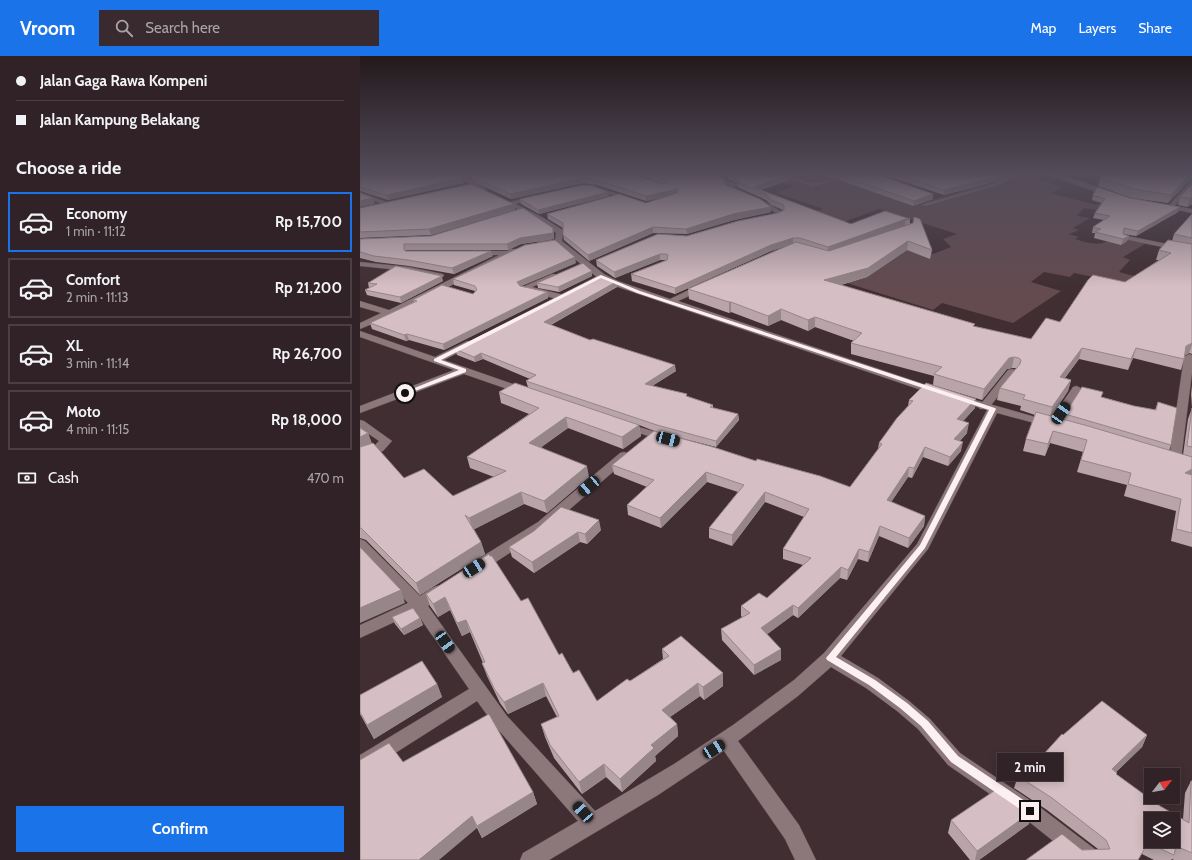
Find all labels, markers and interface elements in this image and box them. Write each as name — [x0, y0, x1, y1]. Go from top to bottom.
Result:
search box — [99, 10, 379, 46]
text: Vroom — [20, 17, 75, 40]
icon: search — [113, 17, 135, 39]
text: Search here — [145, 19, 220, 37]
text: Map — [1031, 19, 1056, 37]
text: Layers — [1078, 19, 1116, 37]
text: Share — [1138, 19, 1172, 37]
text: Jalan Gaga Rawa Kompeni — [40, 72, 207, 90]
text: Jalan Kampung Belakang — [40, 111, 199, 129]
text: Choose a ride — [16, 157, 121, 179]
icon: car — [18, 204, 54, 240]
text: Economy — [66, 205, 127, 223]
text: Rp 15,700 — [275, 213, 342, 231]
text: 1 min · 11:12 — [66, 223, 126, 239]
icon: car — [18, 270, 54, 306]
text: Comfort — [66, 271, 120, 289]
text: Rp 21,200 — [275, 279, 342, 297]
text: 2 min · 11:13 — [66, 289, 129, 305]
icon: car — [18, 336, 54, 372]
text: XL — [66, 337, 83, 355]
text: Rp 26,700 — [272, 345, 342, 363]
text: 3 min · 11:14 — [66, 355, 129, 371]
route start — [396, 384, 414, 402]
car — [1049, 400, 1073, 426]
icon: car — [18, 402, 54, 438]
text: Moto — [66, 403, 100, 421]
text: Rp 18,000 — [271, 411, 342, 429]
text: 4 min · 11:15 — [66, 421, 129, 437]
car — [655, 430, 681, 448]
icon: cash — [16, 467, 38, 489]
text: Cash — [48, 469, 79, 487]
text: 470 m — [307, 470, 344, 486]
car — [576, 474, 602, 498]
car — [461, 556, 487, 580]
car — [433, 629, 457, 655]
car — [701, 738, 727, 760]
callout: 2 min — [997, 753, 1063, 781]
text: 2 min — [1014, 759, 1046, 775]
north arrow — [1144, 768, 1180, 804]
map controls — [1144, 768, 1180, 848]
car — [571, 799, 595, 825]
route end — [1021, 802, 1039, 820]
button: Confirm — [16, 806, 344, 852]
button: layers — [1144, 812, 1180, 848]

